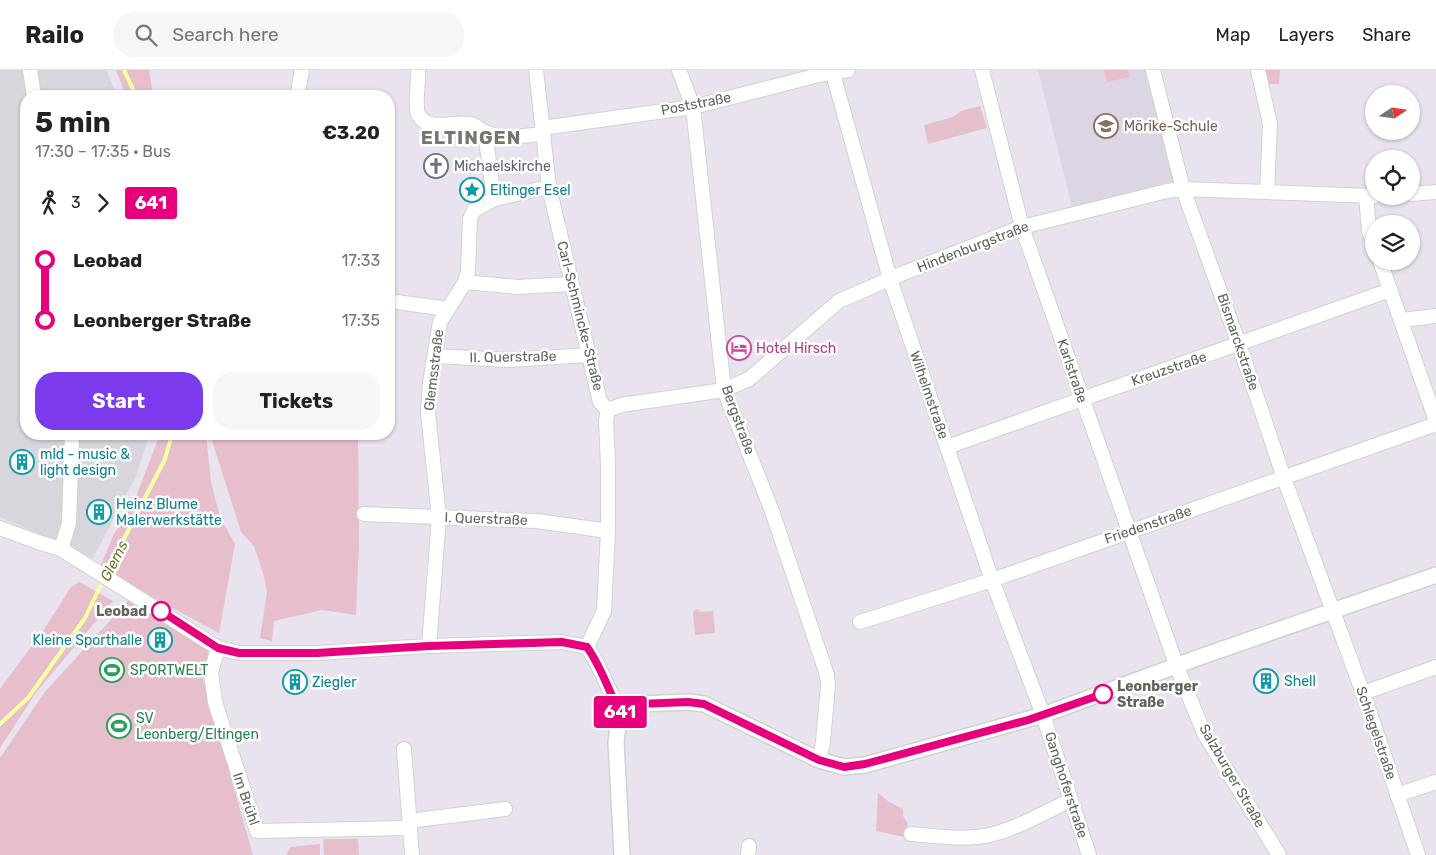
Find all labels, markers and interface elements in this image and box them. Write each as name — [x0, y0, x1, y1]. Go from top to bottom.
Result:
search box — [114, 12, 464, 57]
text: Railo — [25, 21, 84, 49]
icon: search — [132, 21, 160, 49]
text: Search here — [172, 23, 279, 46]
text: Map — [1216, 24, 1251, 46]
text: Layers — [1279, 24, 1334, 46]
text: Share — [1362, 24, 1411, 46]
north arrow — [1365, 85, 1420, 140]
map controls — [1365, 85, 1420, 270]
street label: Poststraße — [659, 89, 733, 119]
text: 5 min — [35, 106, 111, 139]
school or university icon: Mörike-Schule — [1093, 113, 1119, 139]
place label: Mörike-Schule — [1124, 118, 1218, 135]
text: €3.20 — [322, 121, 380, 144]
district label: ELTINGEN — [421, 126, 521, 149]
text: 17:30 – 17:35 · Bus — [35, 142, 171, 161]
button: locate — [1365, 150, 1420, 205]
church icon: Michaelskirche — [423, 153, 449, 179]
place label: Michaelskirche — [454, 158, 551, 175]
place icon: Eltinger Esel — [459, 177, 485, 203]
place label: Eltinger Esel — [490, 182, 571, 199]
icon: walk — [35, 189, 63, 217]
icon: forward — [89, 189, 117, 217]
text: 641 — [135, 192, 167, 214]
text: 3 — [71, 193, 81, 212]
button: layers — [1365, 215, 1420, 270]
street label: Hindenburgstraße — [915, 218, 1031, 276]
street label: Carl-Schmincke-Straße — [553, 239, 607, 393]
text: Leobad — [73, 249, 142, 272]
text: 17:33 — [342, 251, 380, 270]
street label: Bismarckstraße — [1213, 291, 1263, 393]
text: Leonberger Straße — [73, 309, 251, 332]
text: 17:35 — [342, 311, 380, 330]
street label: Glemsstraße — [421, 328, 447, 412]
hotel icon: Hotel Hirsch — [726, 335, 752, 361]
street label: Karlstraße — [1053, 337, 1091, 405]
place label: Hotel Hirsch — [756, 340, 836, 357]
street label: II. Querstraße — [469, 348, 557, 366]
street label: Kreuzstraße — [1129, 348, 1209, 390]
street label: Wilhelmstraße — [906, 349, 952, 441]
button: Start — [35, 372, 203, 430]
button: Tickets — [213, 372, 380, 430]
street label: Bergstraße — [718, 383, 758, 457]
place label: mld - music & light design — [40, 446, 130, 479]
building icon: mld - music & light design — [9, 449, 35, 475]
place label: Heinz Blume Malerwerkstätte — [116, 496, 222, 529]
building icon: Heinz Blume Malerwerkstätte — [86, 499, 112, 525]
street label: Friedenstraße — [1102, 502, 1194, 548]
street label: I. Querstraße — [444, 509, 528, 529]
water label: Glems — [96, 537, 132, 584]
marker: Leobad — [151, 601, 171, 621]
place label: Leobad — [96, 603, 147, 620]
building icon: Kleine Sporthalle — [147, 627, 173, 653]
place label: Kleine Sporthalle — [32, 632, 142, 649]
sports icon: SPORTWELT — [99, 657, 125, 683]
place label: SPORTWELT — [130, 662, 208, 679]
building icon: Shell — [1253, 668, 1279, 694]
building icon: Ziegler — [282, 669, 308, 695]
place label: Shell — [1284, 673, 1316, 690]
place label: Ziegler — [312, 674, 357, 691]
place label: Leonberger Straße — [1117, 678, 1199, 711]
marker: Leonberger Straße — [1093, 684, 1113, 704]
street label: Schlegelstraße — [1352, 684, 1400, 782]
line badge: 641 — [591, 696, 649, 728]
text: 641 — [604, 701, 636, 723]
place label: SV Leonberg/Eltingen — [136, 710, 259, 743]
sports icon: SV Leonberg/Eltingen — [106, 713, 132, 739]
street label: Salzburger Straße — [1195, 721, 1269, 831]
street label: Ganghoferstraße — [1041, 730, 1091, 840]
street label: Im Brühl — [229, 770, 263, 828]

